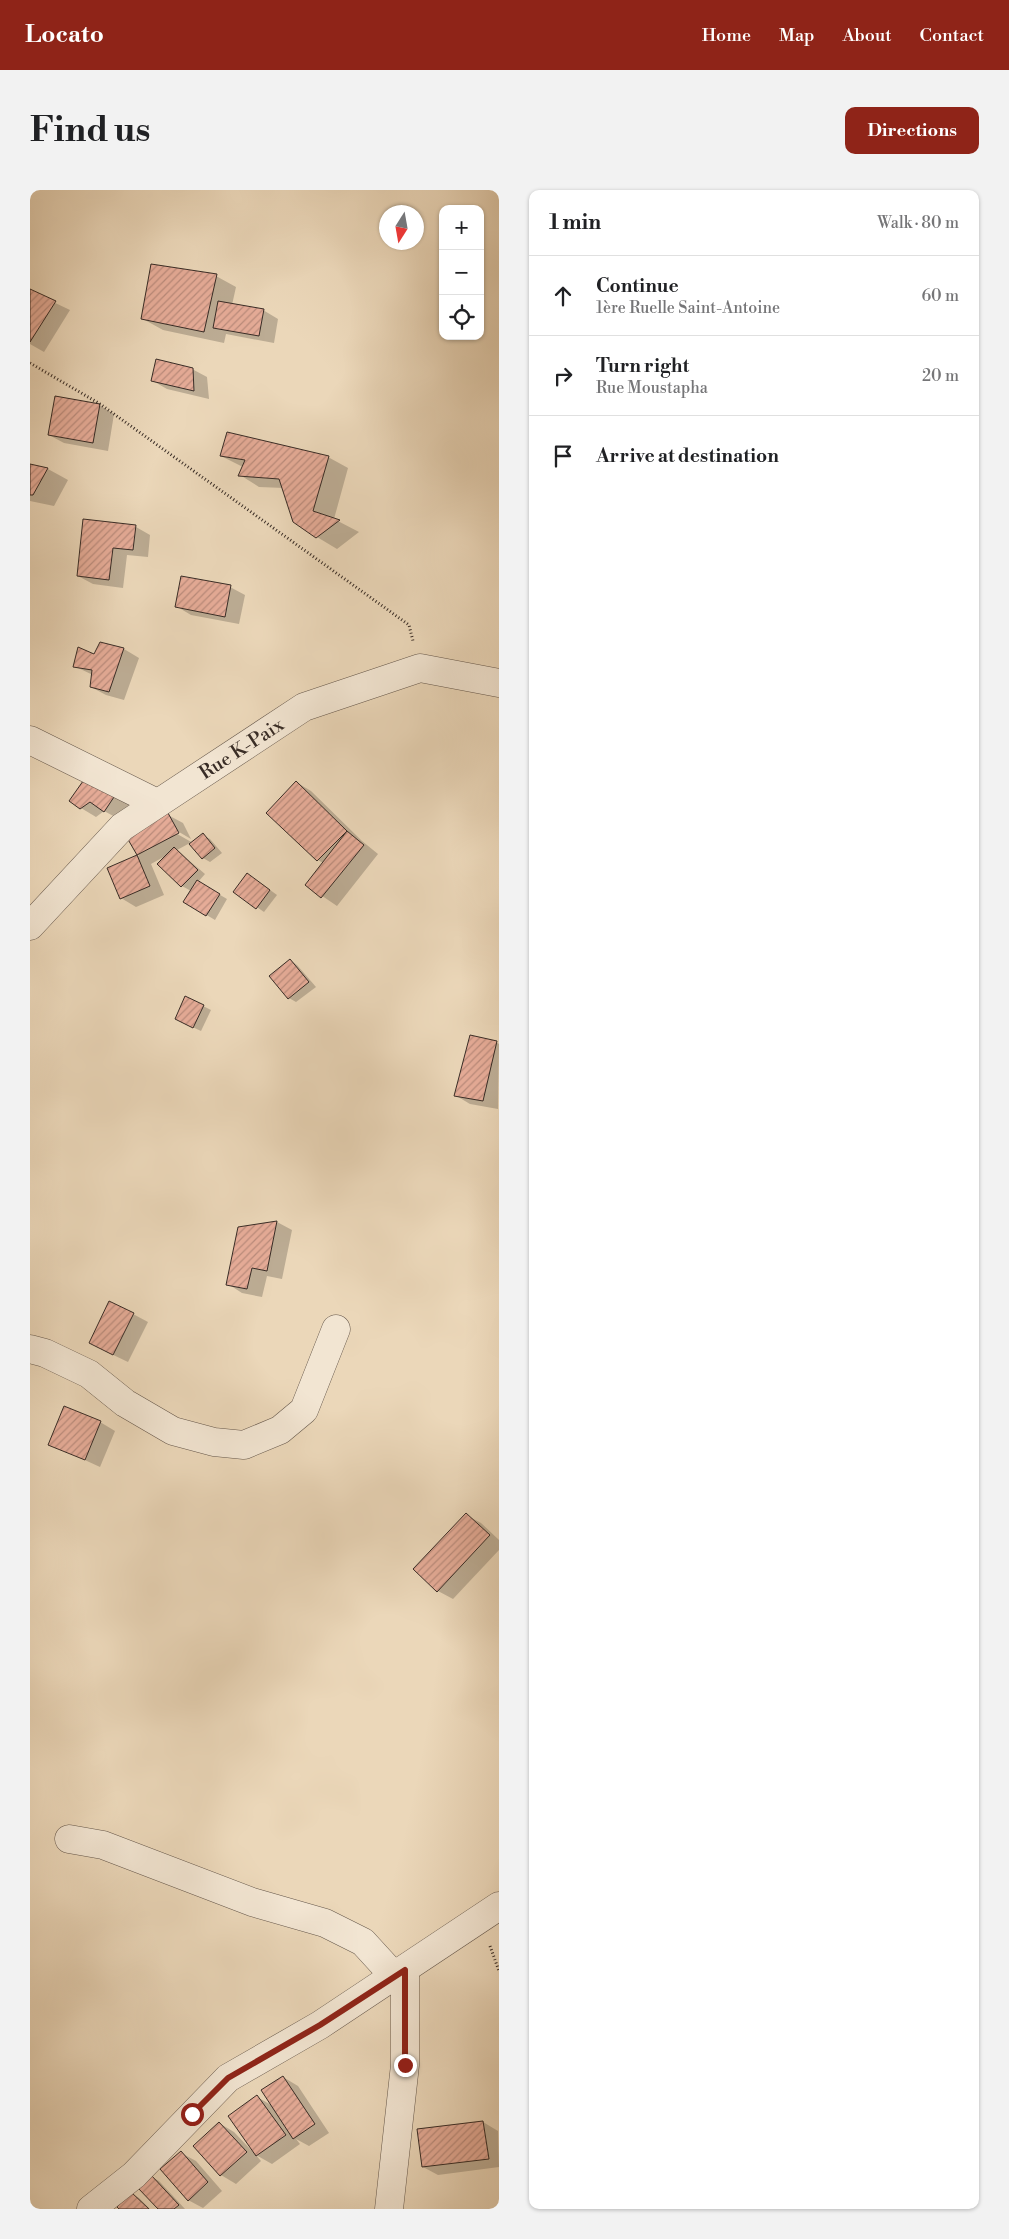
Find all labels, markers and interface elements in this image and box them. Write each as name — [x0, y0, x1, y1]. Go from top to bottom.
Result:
text: Locato — [25, 20, 104, 50]
text: Home — [702, 24, 751, 47]
text: Map — [779, 24, 815, 47]
text: About — [843, 24, 892, 47]
text: Contact — [920, 24, 984, 47]
button: Directions — [845, 107, 979, 154]
text: Find us — [30, 109, 150, 152]
north arrow — [379, 205, 424, 250]
map controls — [439, 205, 484, 340]
button: + — [439, 205, 484, 250]
text: 1 min — [549, 210, 601, 236]
text: Walk · 80 m — [877, 213, 959, 233]
button: − — [439, 250, 484, 295]
text: Continue — [596, 274, 679, 298]
icon: ahead — [549, 282, 577, 310]
text: 60 m — [921, 286, 959, 306]
button: locate — [439, 295, 484, 340]
text: 1ère Ruelle Saint-Antoine — [596, 298, 780, 318]
text: Turn right — [596, 354, 689, 378]
icon: right — [549, 362, 577, 390]
text: 20 m — [922, 366, 959, 386]
text: Rue Moustapha — [596, 378, 708, 398]
icon: arrive — [549, 442, 577, 470]
text: Arrive at destination — [596, 444, 779, 468]
street label: Rue K-Paix — [195, 712, 289, 785]
route end — [394, 2054, 417, 2077]
route start — [181, 2103, 204, 2126]

